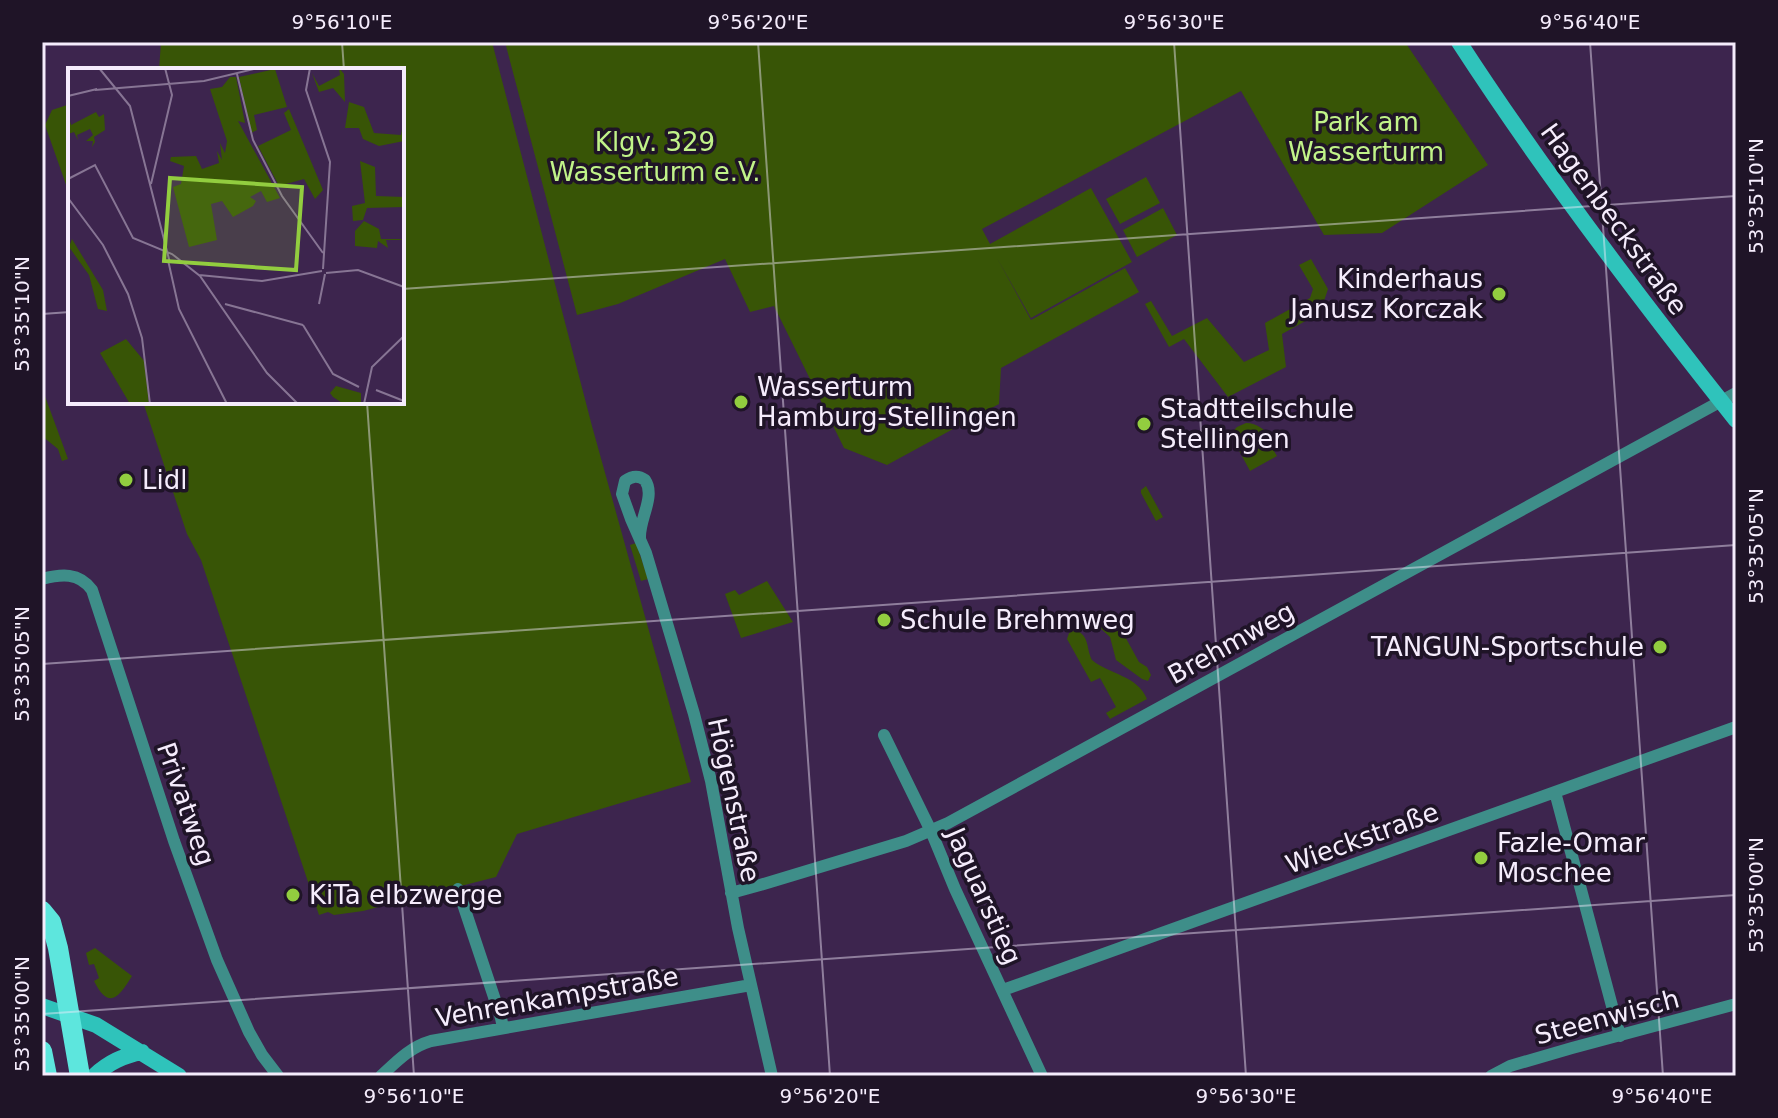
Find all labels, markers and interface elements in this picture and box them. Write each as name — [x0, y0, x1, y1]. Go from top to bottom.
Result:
text: 9°56'10"E — [292, 10, 392, 34]
text: 9°56'20"E — [708, 10, 808, 34]
text: 9°56'30"E — [1124, 10, 1224, 34]
text: 9°56'40"E — [1540, 10, 1640, 34]
inset map — [68, 68, 404, 404]
park label: Park am Wasserturm — [1288, 107, 1444, 167]
street label: Hagenbeckstraße — [1535, 118, 1693, 320]
park label: Klgv. 329 Wasserturm e.V. — [549, 127, 761, 187]
text: 53°35'10"N — [1744, 138, 1768, 254]
text: 53°35'10"N — [10, 256, 34, 372]
place label: Kinderhaus Janusz Korczak — [1288, 264, 1483, 324]
marker: Kinderhaus Janusz Korczak — [1490, 285, 1508, 303]
place label: Wasserturm Hamburg-Stellingen — [757, 372, 1017, 432]
marker: Wasserturm Hamburg-Stellingen — [732, 393, 750, 411]
place label: Stadtteilschule Stellingen — [1160, 394, 1354, 454]
marker: Stadtteilschule Stellingen — [1135, 415, 1153, 433]
place label: Lidl — [142, 465, 187, 495]
marker: Lidl — [117, 471, 135, 489]
text: 53°35'05"N — [1744, 488, 1768, 604]
street label: Brehmweg — [1163, 596, 1299, 690]
place label: Schule Brehmweg — [900, 605, 1135, 635]
text: 53°35'05"N — [10, 606, 34, 722]
marker: Schule Brehmweg — [875, 611, 893, 629]
place label: TANGUN-Sportschule — [1370, 632, 1644, 662]
marker: TANGUN-Sportschule — [1651, 638, 1669, 656]
street label: Högenstraße — [702, 715, 766, 885]
street label: Privatweg — [151, 738, 221, 870]
street label: Wieckstraße — [1281, 796, 1443, 880]
street label: Jaguarstieg — [940, 821, 1028, 969]
place label: Fazle-Omar Moschee — [1497, 828, 1645, 888]
text: 53°35'00"N — [1744, 837, 1768, 953]
marker: Fazle-Omar Moschee — [1472, 849, 1490, 867]
place label: KiTa elbzwerge — [309, 880, 502, 910]
marker: KiTa elbzwerge — [284, 886, 302, 904]
text: 53°35'00"N — [10, 956, 34, 1072]
street label: Vehrenkampstraße — [433, 961, 681, 1033]
street label: Steenwisch — [1532, 983, 1682, 1051]
text: 9°56'10"E — [364, 1084, 464, 1108]
text: 9°56'20"E — [780, 1084, 880, 1108]
text: 9°56'30"E — [1196, 1084, 1296, 1108]
text: 9°56'40"E — [1612, 1084, 1712, 1108]

